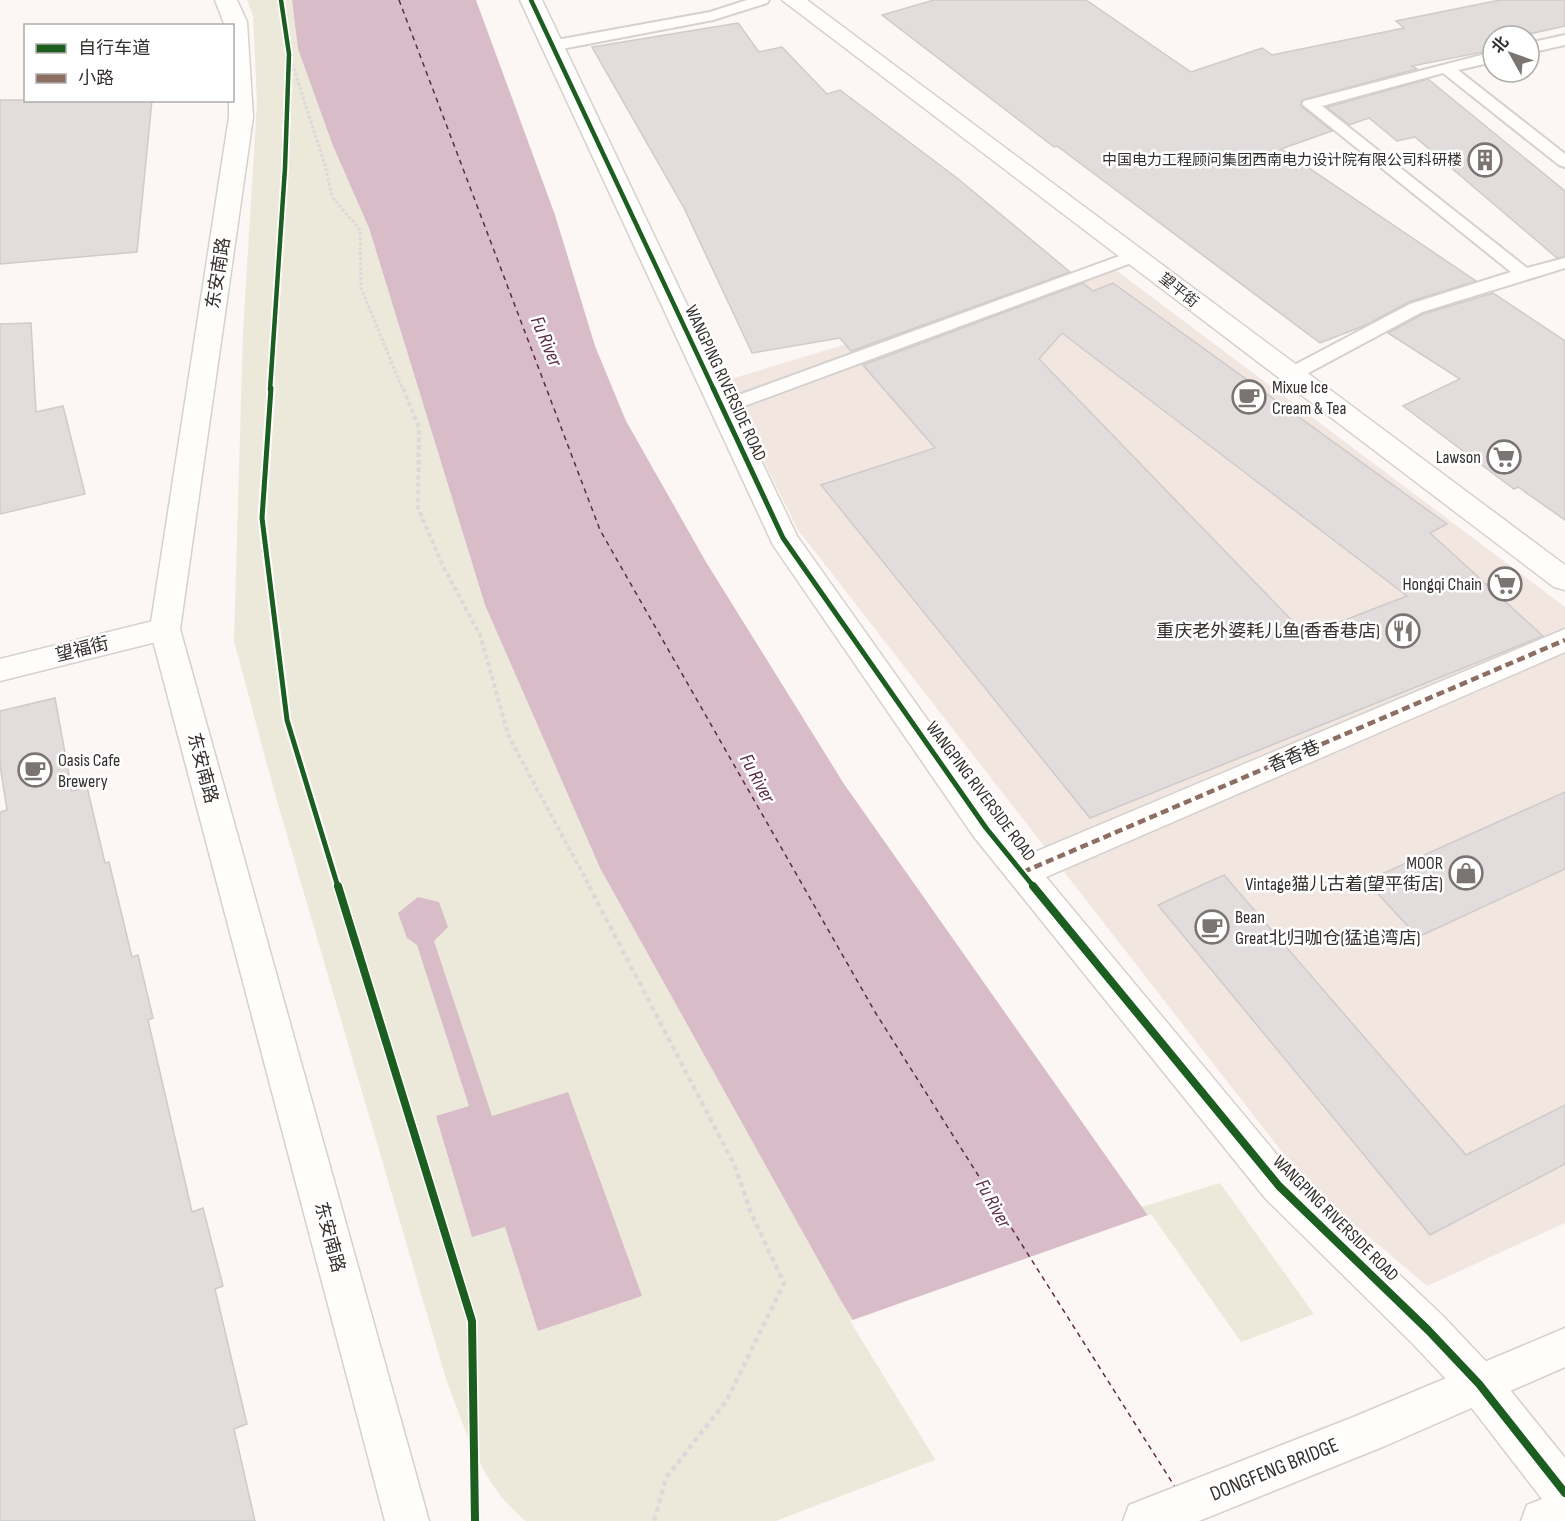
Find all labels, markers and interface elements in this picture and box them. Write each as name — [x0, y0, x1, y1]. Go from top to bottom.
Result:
legend — [24, 24, 234, 102]
north arrow — [1481, 24, 1541, 84]
text: 北 — [1488, 33, 1513, 58]
text: 自行车道 — [78, 38, 150, 59]
text: 小路 — [78, 68, 114, 89]
building icon: 中国电力工程顾问集团西南电力设计院有限公司科研楼 — [1467, 142, 1503, 178]
place label: 中国电力工程顾问集团西南电力设计院有限公司科研楼 — [1102, 151, 1462, 170]
street label: 东安南路 — [202, 236, 234, 310]
street label: 望平街 — [1155, 269, 1202, 312]
street label: WANGPING RIVERSIDE ROAD — [680, 302, 771, 464]
water label: Fu River — [525, 313, 568, 371]
place label: Mixue Ice Cream & Tea — [1272, 377, 1346, 419]
cafe icon: Mixue Ice Cream & Tea — [1231, 379, 1267, 415]
supermarket icon: Lawson — [1486, 439, 1522, 475]
place label: Lawson — [1436, 447, 1481, 468]
supermarket icon: Hongqi Chain — [1487, 566, 1523, 602]
place label: Hongqi Chain — [1402, 574, 1482, 595]
restaurant icon: 重庆老外婆耗儿鱼(香香巷店) — [1385, 613, 1421, 649]
place label: 重庆老外婆耗儿鱼(香香巷店) — [1156, 621, 1380, 642]
street label: 望福街 — [53, 633, 111, 666]
street label: WANGPING RIVERSIDE ROAD — [921, 717, 1040, 865]
street label: 东安南路 — [183, 731, 222, 806]
street label: 香香巷 — [1265, 736, 1323, 777]
place label: Oasis Cafe Brewery — [58, 750, 120, 792]
water label: Fu River — [734, 750, 781, 808]
cafe icon: Oasis Cafe Brewery — [17, 752, 53, 788]
place label: MOOR Vintage猫儿古着(望平街店) — [1245, 853, 1443, 895]
shop icon: MOOR Vintage猫儿古着(望平街店) — [1448, 855, 1484, 891]
place label: Bean Great北归咖仓(猛追湾店) — [1235, 907, 1420, 949]
cafe icon: Bean Great北归咖仓(猛追湾店) — [1194, 909, 1230, 945]
street label: WANGPING RIVERSIDE ROAD — [1268, 1151, 1403, 1286]
water label: Fu River — [970, 1175, 1017, 1233]
street label: 东安南路 — [310, 1200, 349, 1275]
street label: DONGFENG BRIDGE — [1206, 1432, 1342, 1507]

